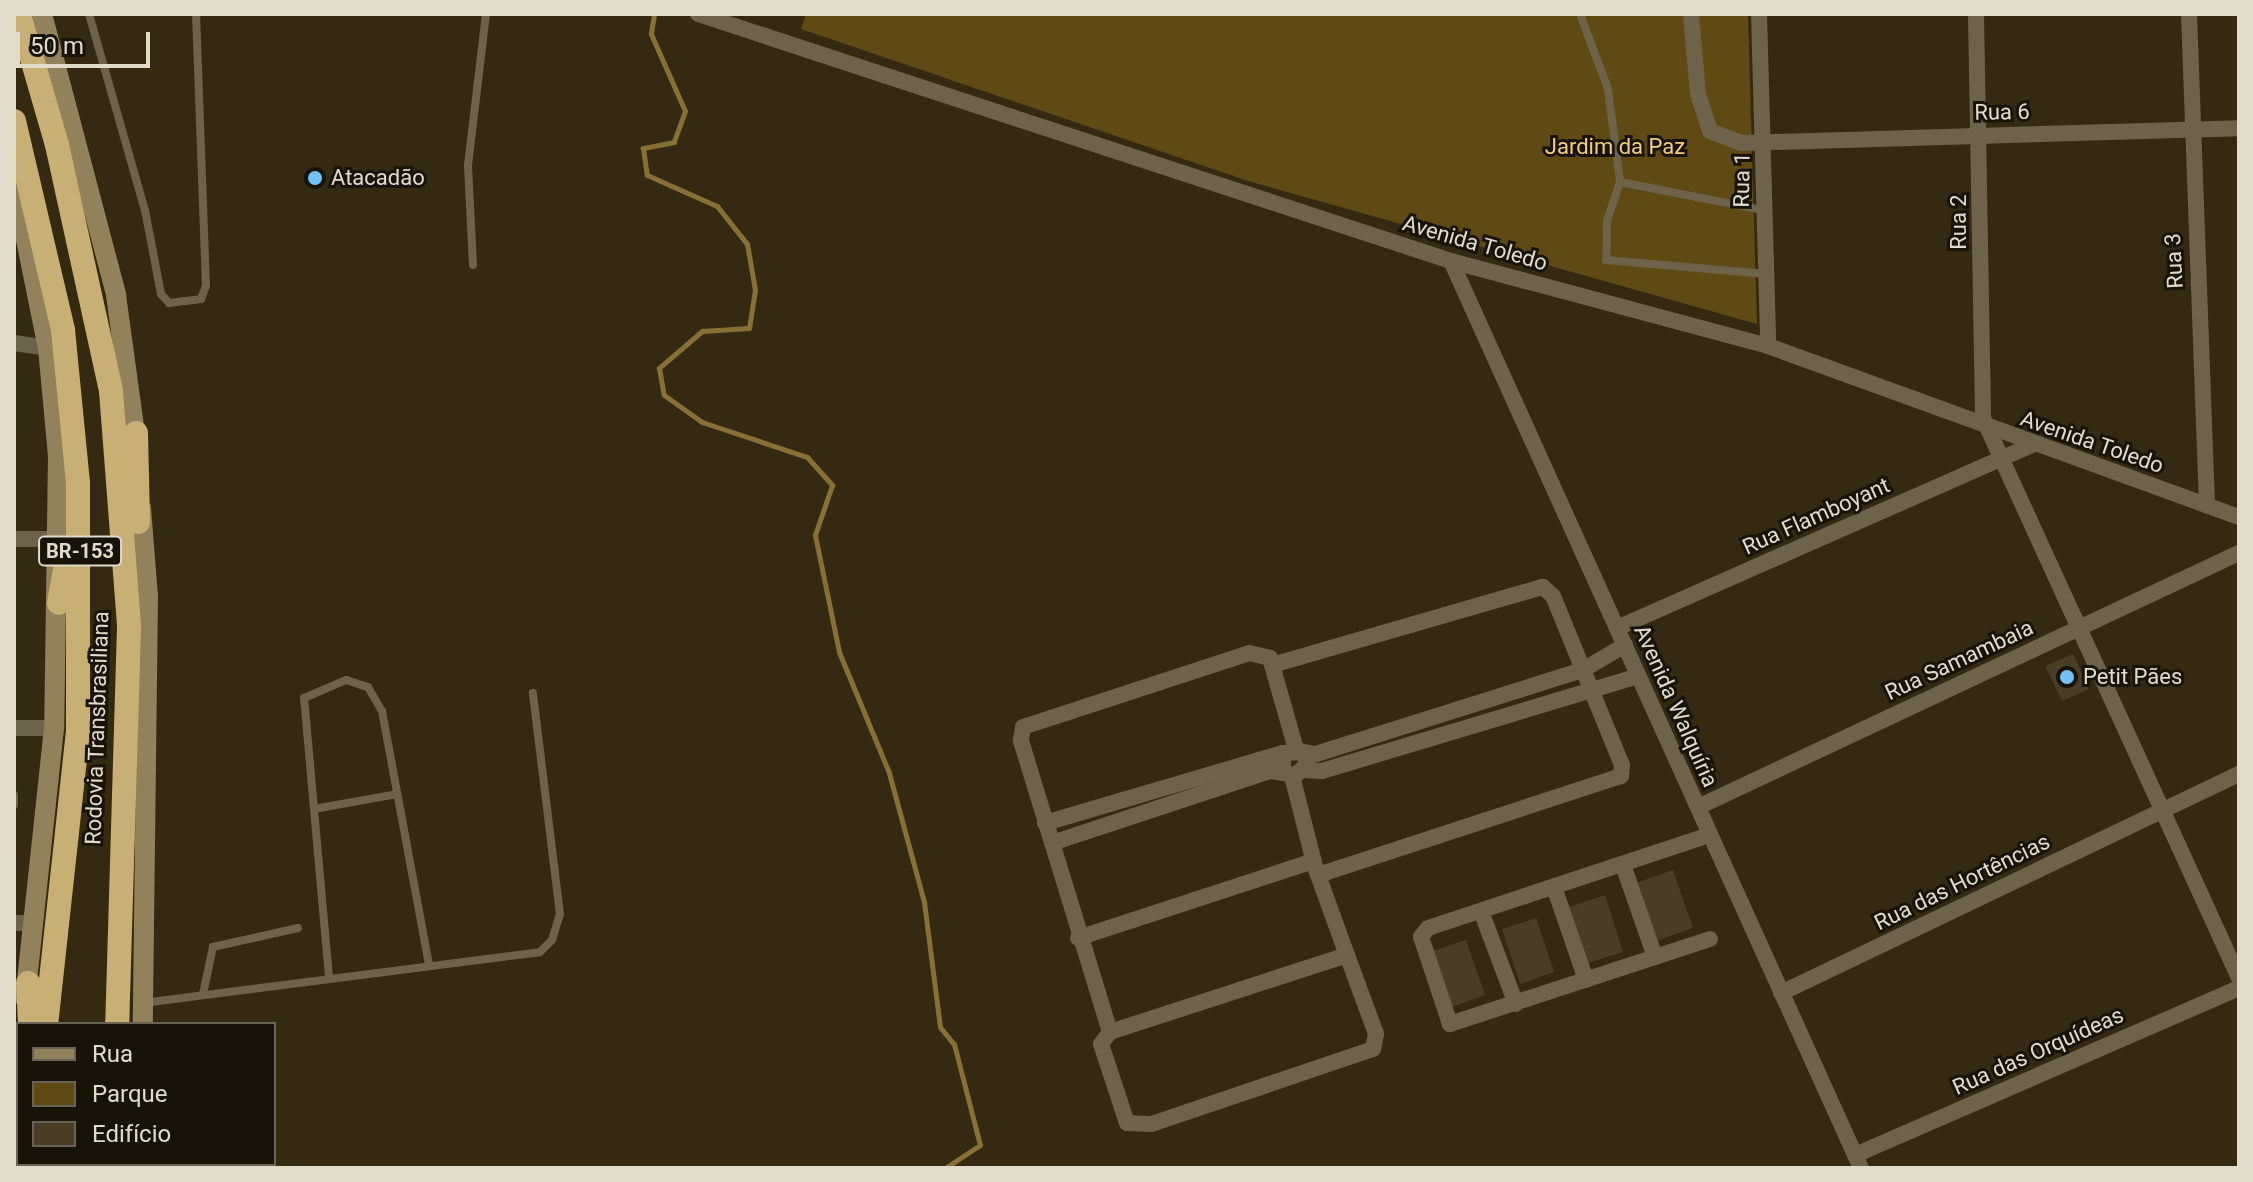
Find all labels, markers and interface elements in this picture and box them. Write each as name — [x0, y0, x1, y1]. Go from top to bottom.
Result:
scale bar — [20, 16, 154, 66]
text: 50 m — [30, 32, 84, 60]
street label: Rua 6 — [1974, 98, 2030, 126]
park label: Jardim da Paz — [1545, 134, 1685, 160]
street label: Rua 1 — [1728, 152, 1756, 208]
place label: Atacadão — [331, 165, 425, 191]
marker: Atacadão — [306, 169, 324, 187]
street label: Rua 2 — [1946, 194, 1972, 250]
street label: Avenida Toledo — [1399, 210, 1551, 276]
street label: Rua 3 — [2159, 233, 2189, 289]
street label: Avenida Toledo — [2017, 405, 2167, 479]
street label: Rua Flamboyant — [1738, 472, 1894, 560]
road number: BR-153 — [38, 535, 122, 567]
street label: Rodovia Transbrasiliana — [80, 611, 114, 845]
street label: Rua Samambaia — [1881, 614, 2037, 706]
street label: Avenida Walquíria — [1628, 621, 1724, 791]
place label: Petit Pães — [2083, 664, 2182, 690]
marker: Petit Pães — [2058, 668, 2076, 686]
street label: Rua das Hortências — [1870, 828, 2054, 936]
street label: Rua das Orquídeas — [1949, 1001, 2127, 1101]
legend — [16, 1022, 276, 1166]
text: Rua — [92, 1040, 133, 1068]
text: Parque — [92, 1080, 168, 1108]
text: Edifício — [92, 1120, 171, 1148]

